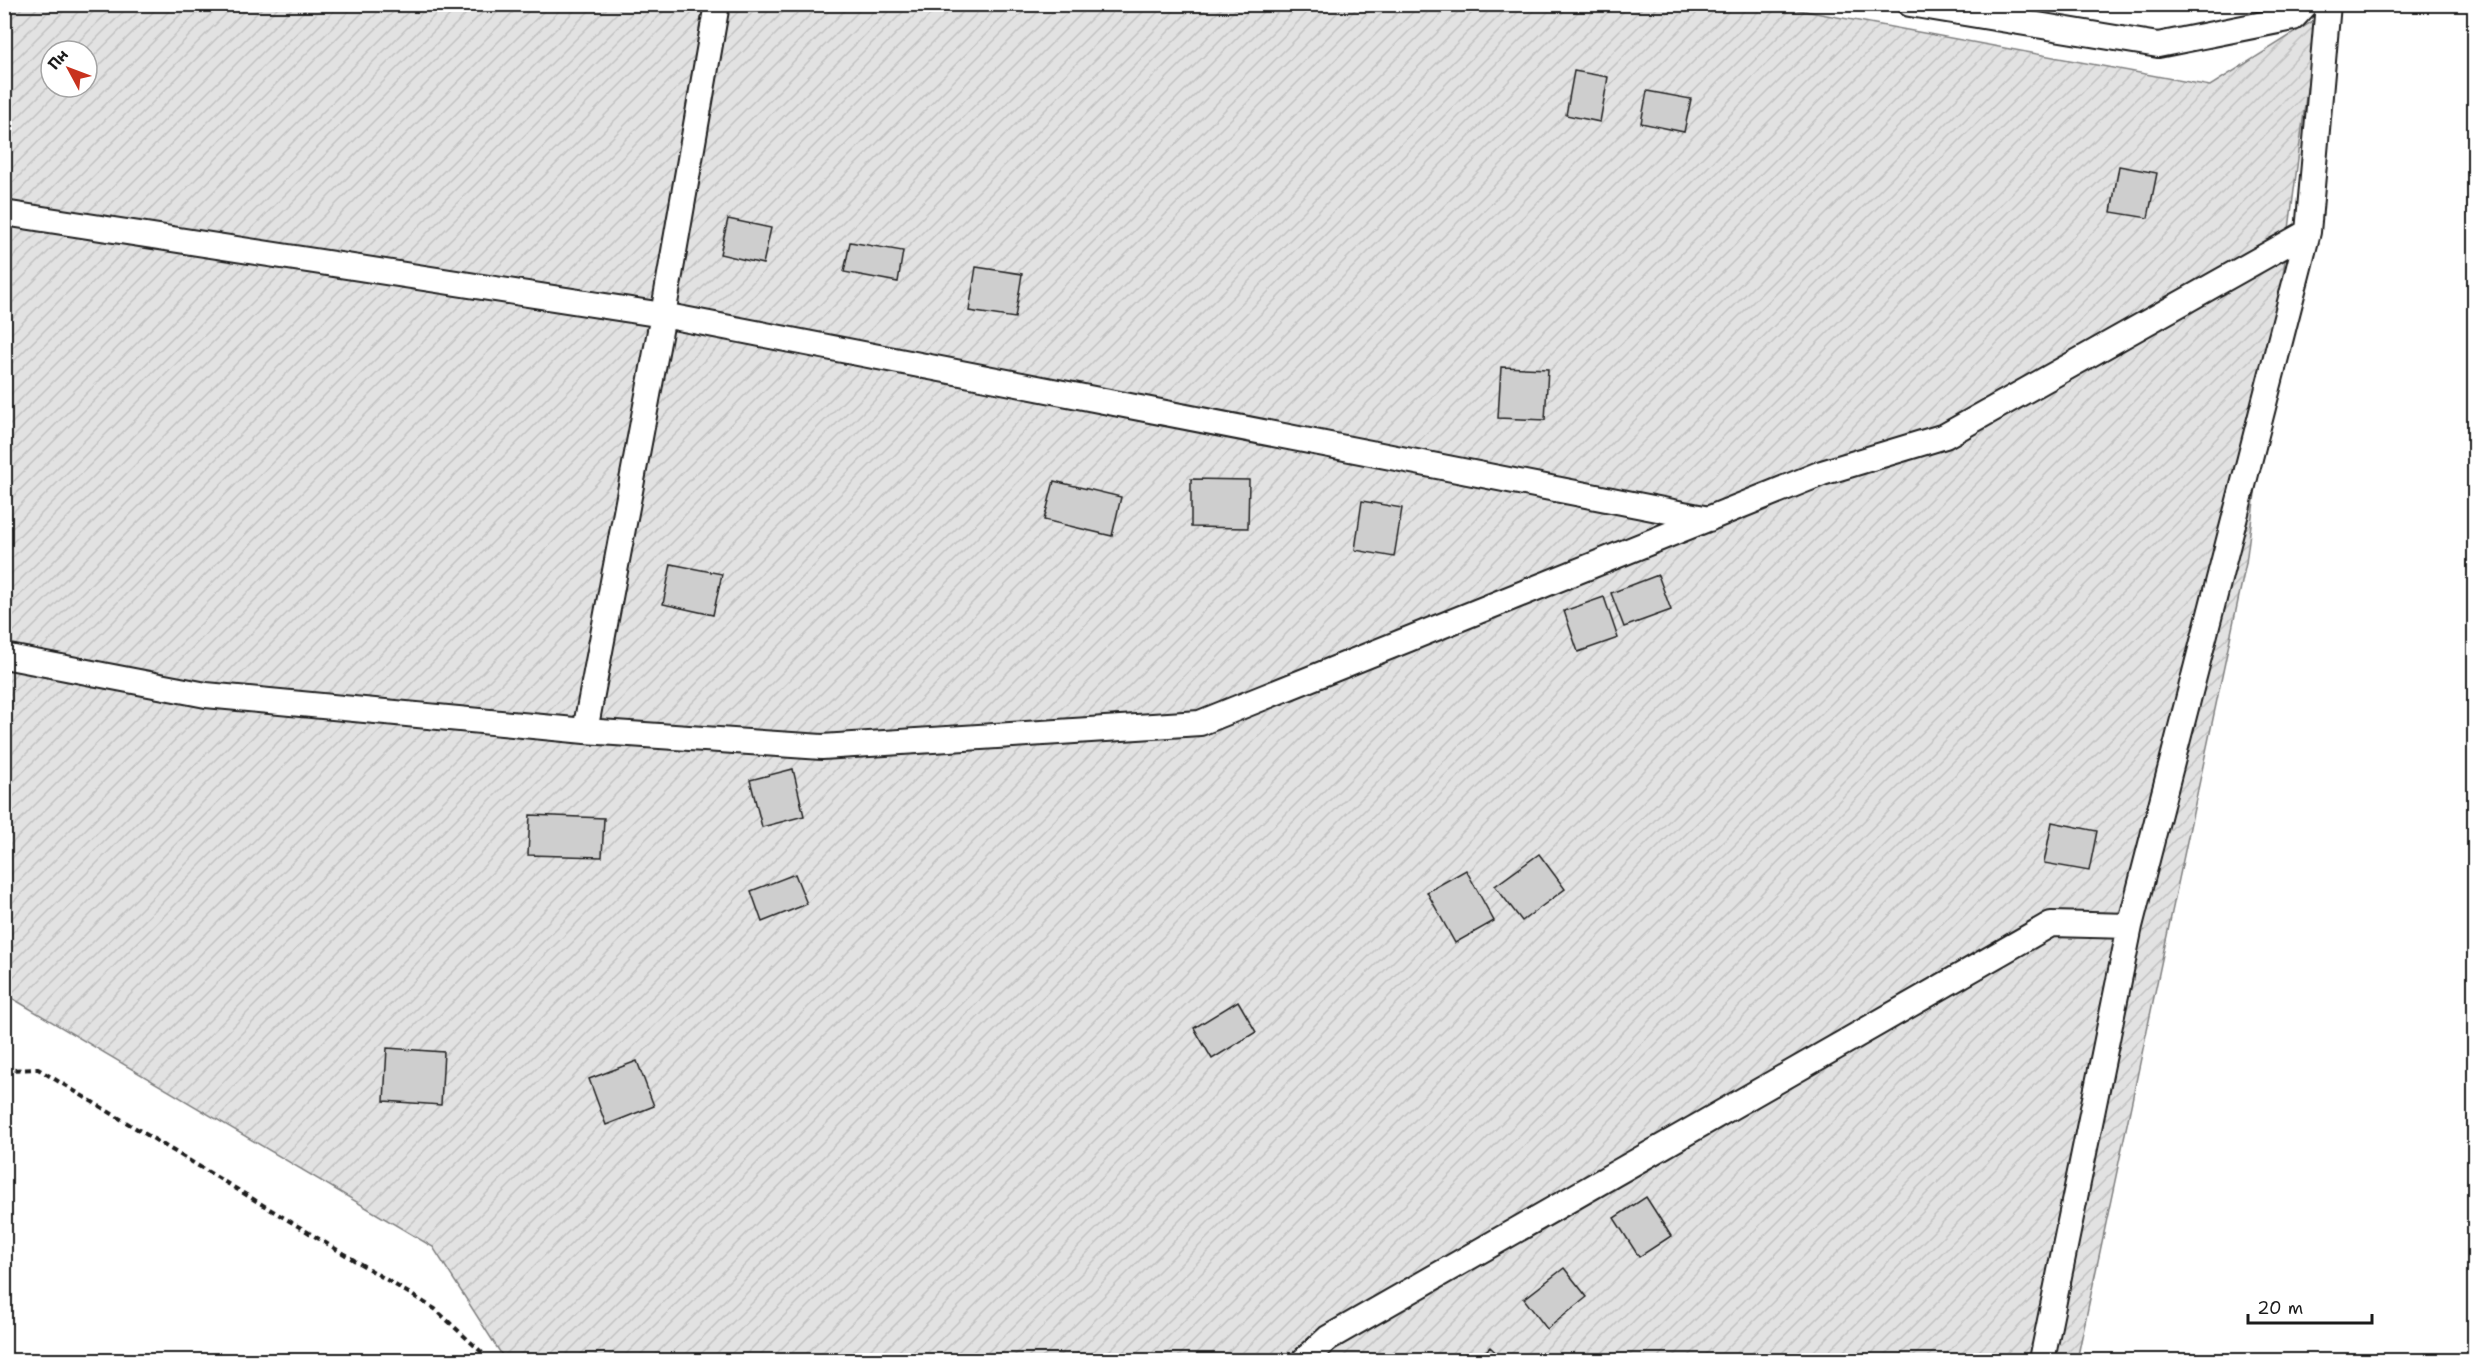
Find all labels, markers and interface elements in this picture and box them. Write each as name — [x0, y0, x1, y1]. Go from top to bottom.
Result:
north arrow — [39, 39, 99, 99]
text: Пн — [43, 45, 73, 74]
scale bar — [2248, 1287, 2372, 1325]
text: 20 m — [2257, 1296, 2303, 1320]

